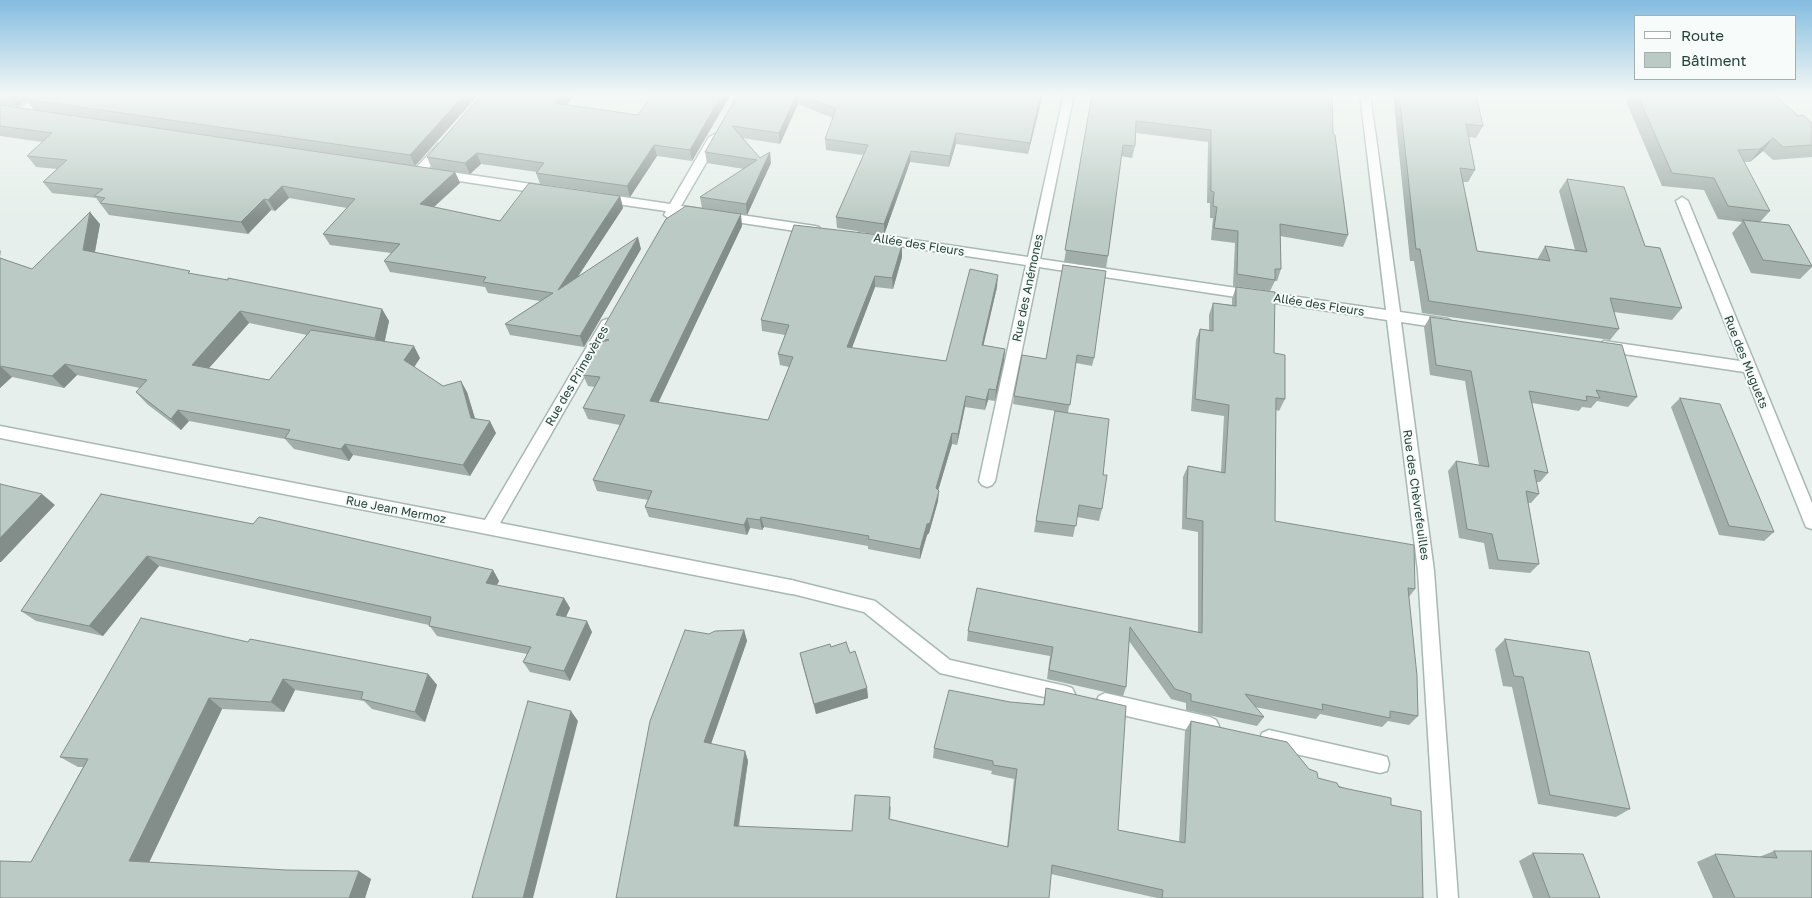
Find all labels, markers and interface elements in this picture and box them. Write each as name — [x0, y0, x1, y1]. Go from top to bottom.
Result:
legend — [1634, 15, 1797, 80]
text: Route — [1681, 26, 1724, 44]
text: Bâtiment — [1681, 51, 1746, 69]
street label: Allée des Fleurs — [872, 231, 966, 259]
street label: Rue des Anémones — [1010, 233, 1046, 343]
street label: Allée des Fleurs — [1272, 291, 1366, 319]
street label: Rue des Muguets — [1721, 313, 1771, 411]
street label: Rue des Primevères — [542, 323, 612, 429]
street label: Rue des Chèvrefeuilles — [1400, 429, 1432, 561]
street label: Rue Jean Mermoz — [345, 493, 447, 527]

